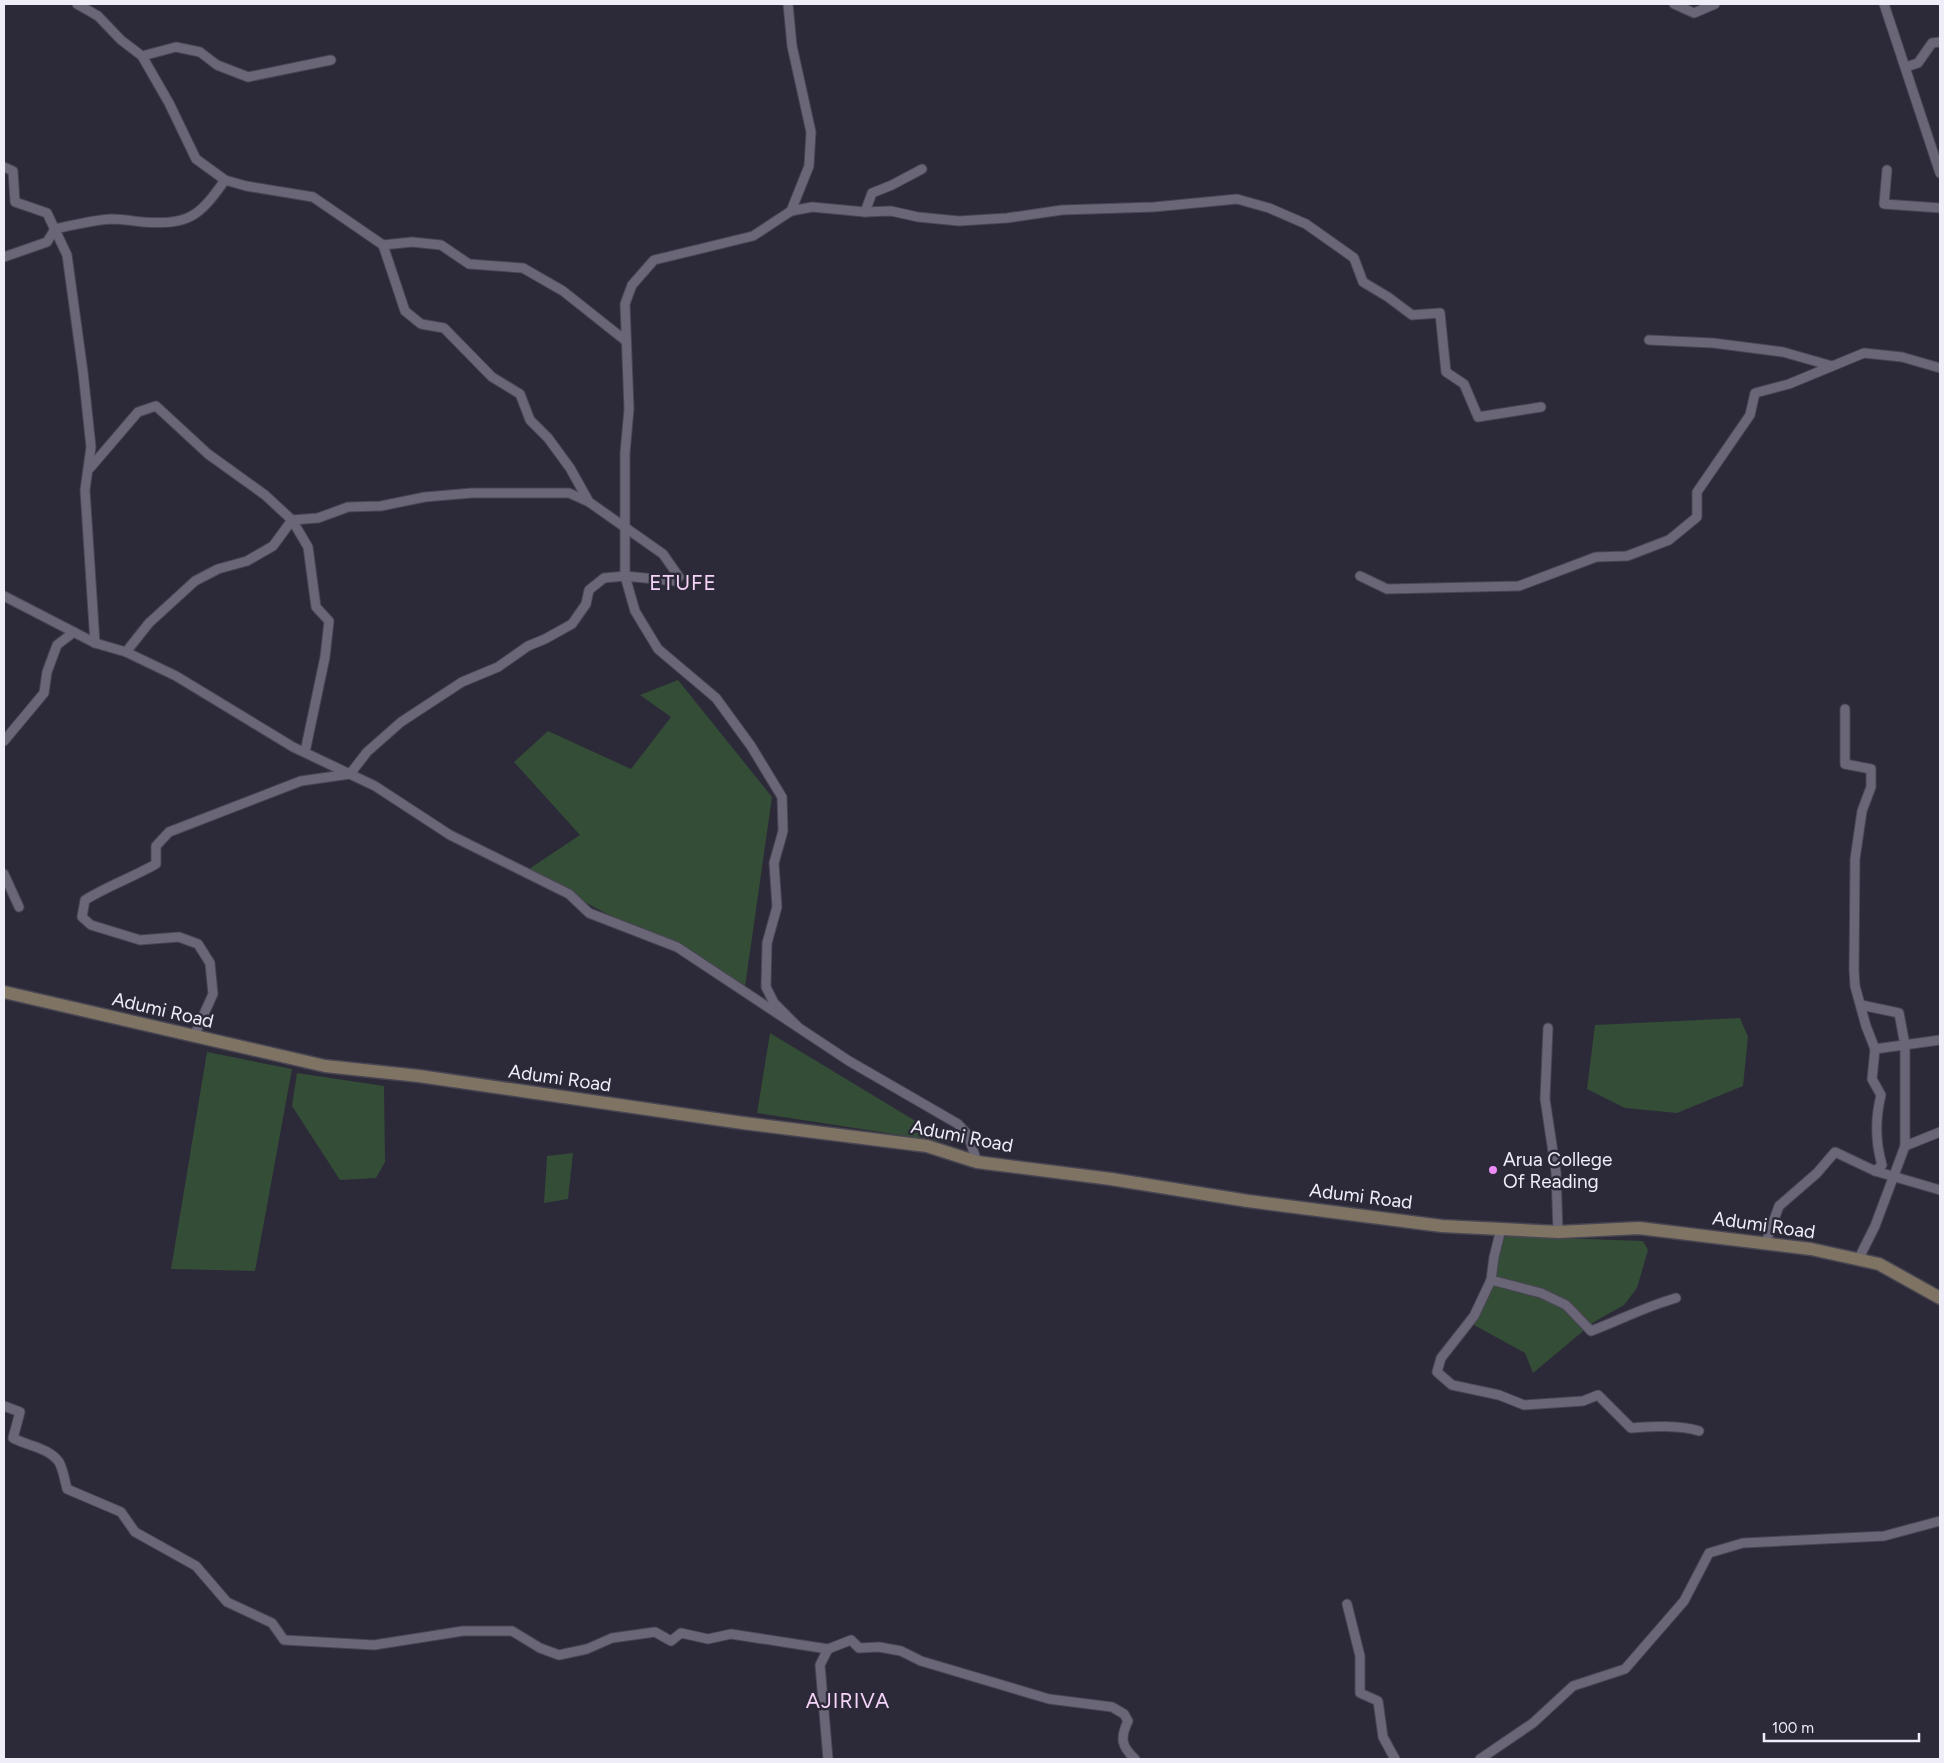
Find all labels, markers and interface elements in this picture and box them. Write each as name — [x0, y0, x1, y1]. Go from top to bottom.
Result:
district label: ETUFE — [649, 570, 717, 595]
street label: Adumi Road — [110, 987, 216, 1033]
street label: Adumi Road — [507, 1059, 613, 1097]
street label: Adumi Road — [909, 1115, 1015, 1157]
place label: Arua College Of Reading — [1503, 1148, 1612, 1193]
marker: Arua College Of Reading — [1487, 1164, 1499, 1176]
street label: Adumi Road — [1308, 1178, 1414, 1214]
street label: Adumi Road — [1711, 1206, 1817, 1244]
district label: AJIRIVA — [806, 1688, 890, 1713]
scale bar — [1764, 1710, 1919, 1742]
text: 100 m — [1772, 1719, 1814, 1737]

